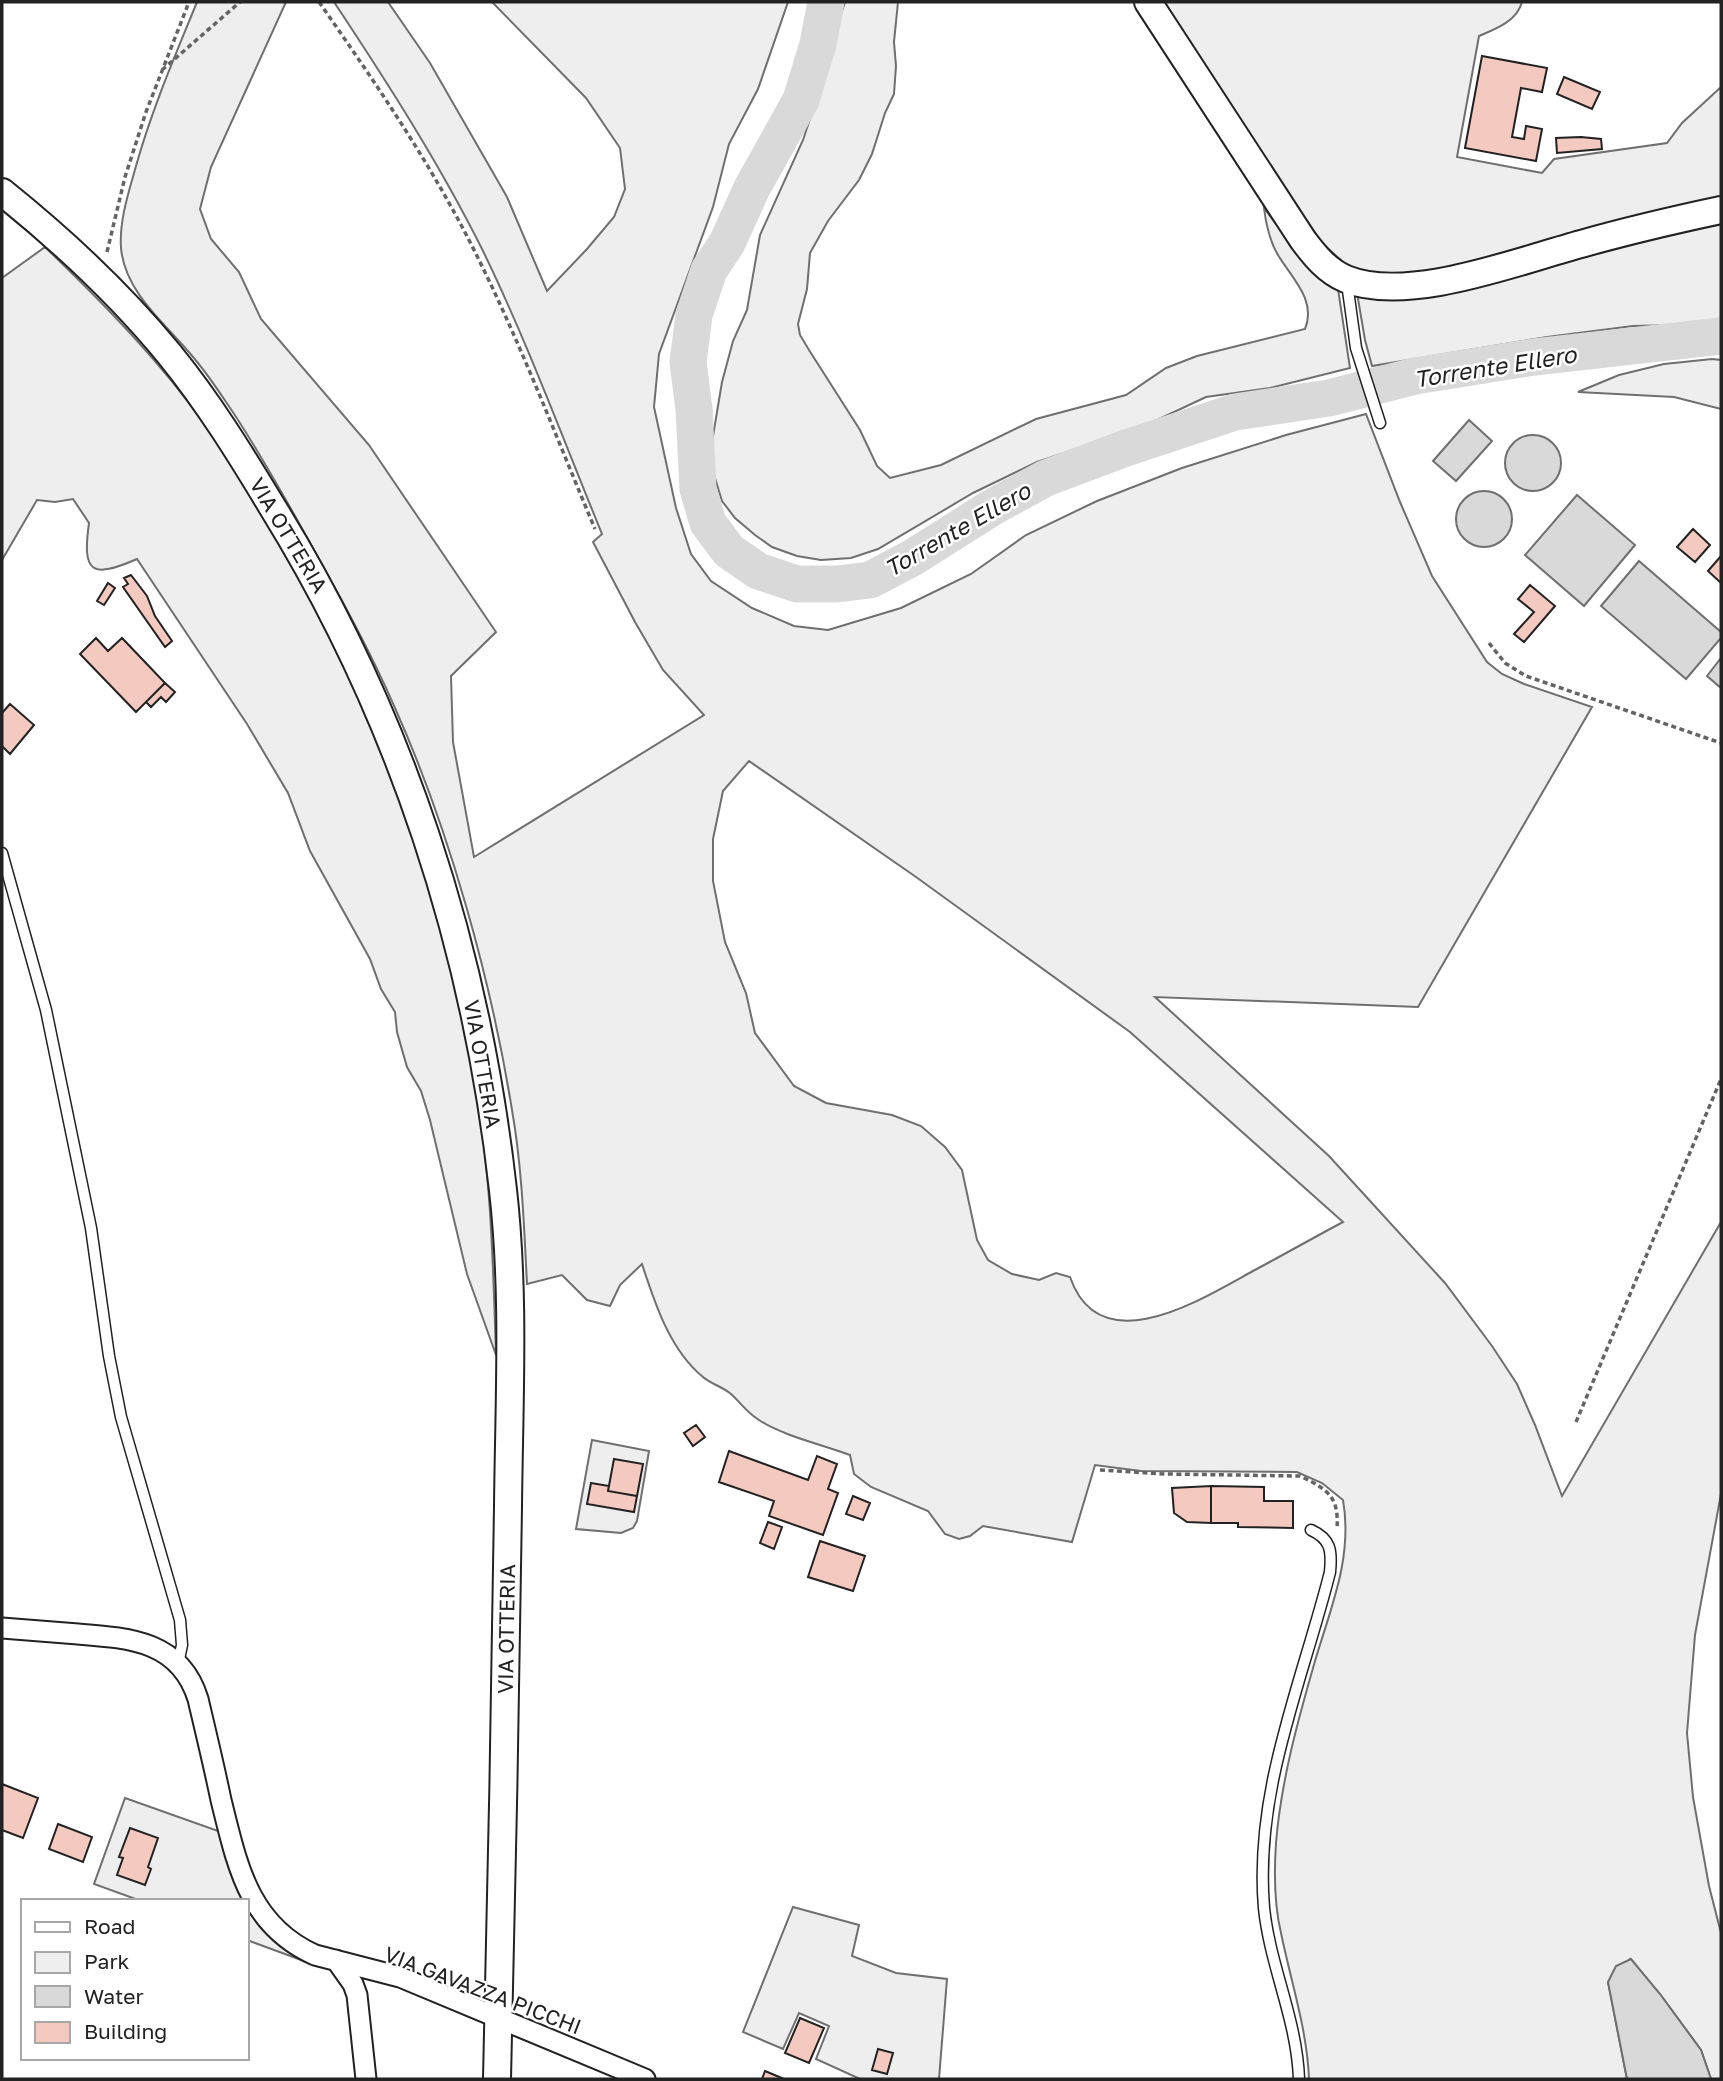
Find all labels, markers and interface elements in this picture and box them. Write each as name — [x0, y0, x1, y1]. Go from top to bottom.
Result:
water label: Torrente Ellero — [1412, 339, 1579, 393]
street label: VIA OTTERIA — [244, 473, 334, 597]
water label: Torrente Ellero — [879, 475, 1036, 582]
street label: VIA OTTERIA — [459, 998, 507, 1130]
street label: VIA OTTERIA — [492, 1564, 520, 1694]
legend — [21, 1899, 248, 2060]
text: Road — [84, 1913, 135, 1939]
street label: VIA GAVAZZA PICCHI — [381, 1940, 585, 2040]
text: Park — [84, 1948, 130, 1974]
text: Water — [84, 1983, 144, 2009]
text: Building — [84, 2018, 167, 2044]

